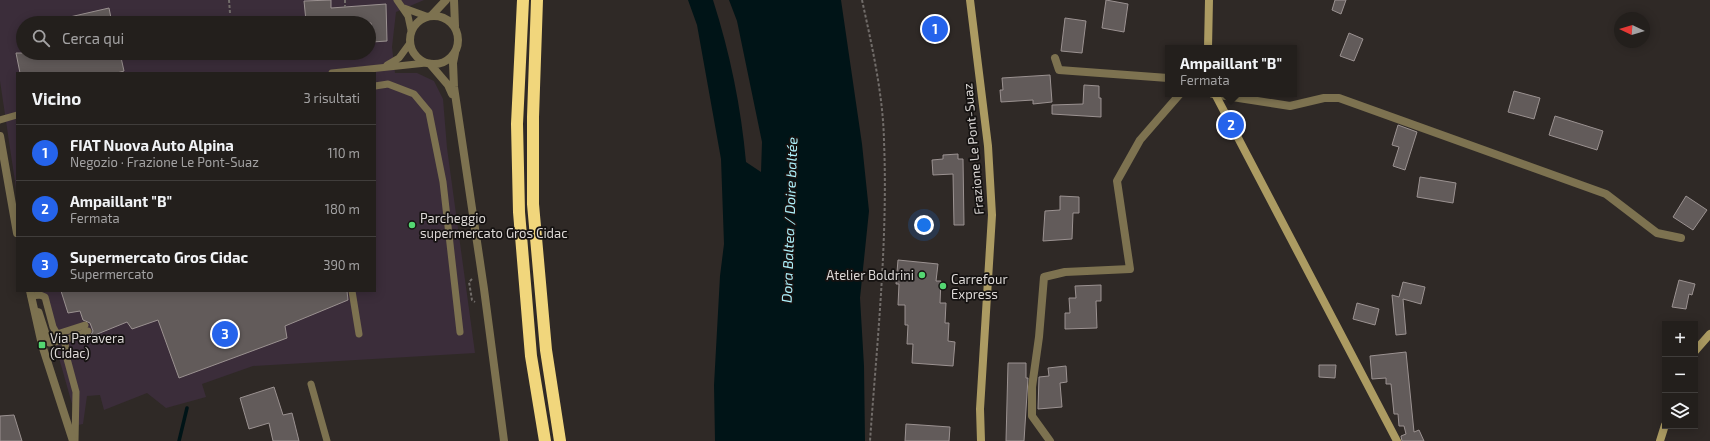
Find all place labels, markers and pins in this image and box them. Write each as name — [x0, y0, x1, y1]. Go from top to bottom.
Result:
pin: 1 — [922, 14, 948, 44]
pin: 2 — [1218, 110, 1244, 140]
place label: Parcheggio supermercato Gros Cidac — [420, 210, 568, 241]
marker: Parcheggio supermercato Gros Cidac — [407, 220, 417, 230]
place label: Atelier Boldrini — [826, 267, 914, 283]
marker: Atelier Boldrini — [917, 270, 927, 280]
place label: Carrefour Express — [951, 271, 1008, 302]
marker: Carrefour Express — [938, 281, 948, 291]
pin: 3 — [212, 319, 238, 349]
place label: Via Paravera (Cidac) — [50, 330, 124, 361]
marker: Via Paravera (Cidac) — [37, 340, 47, 350]

